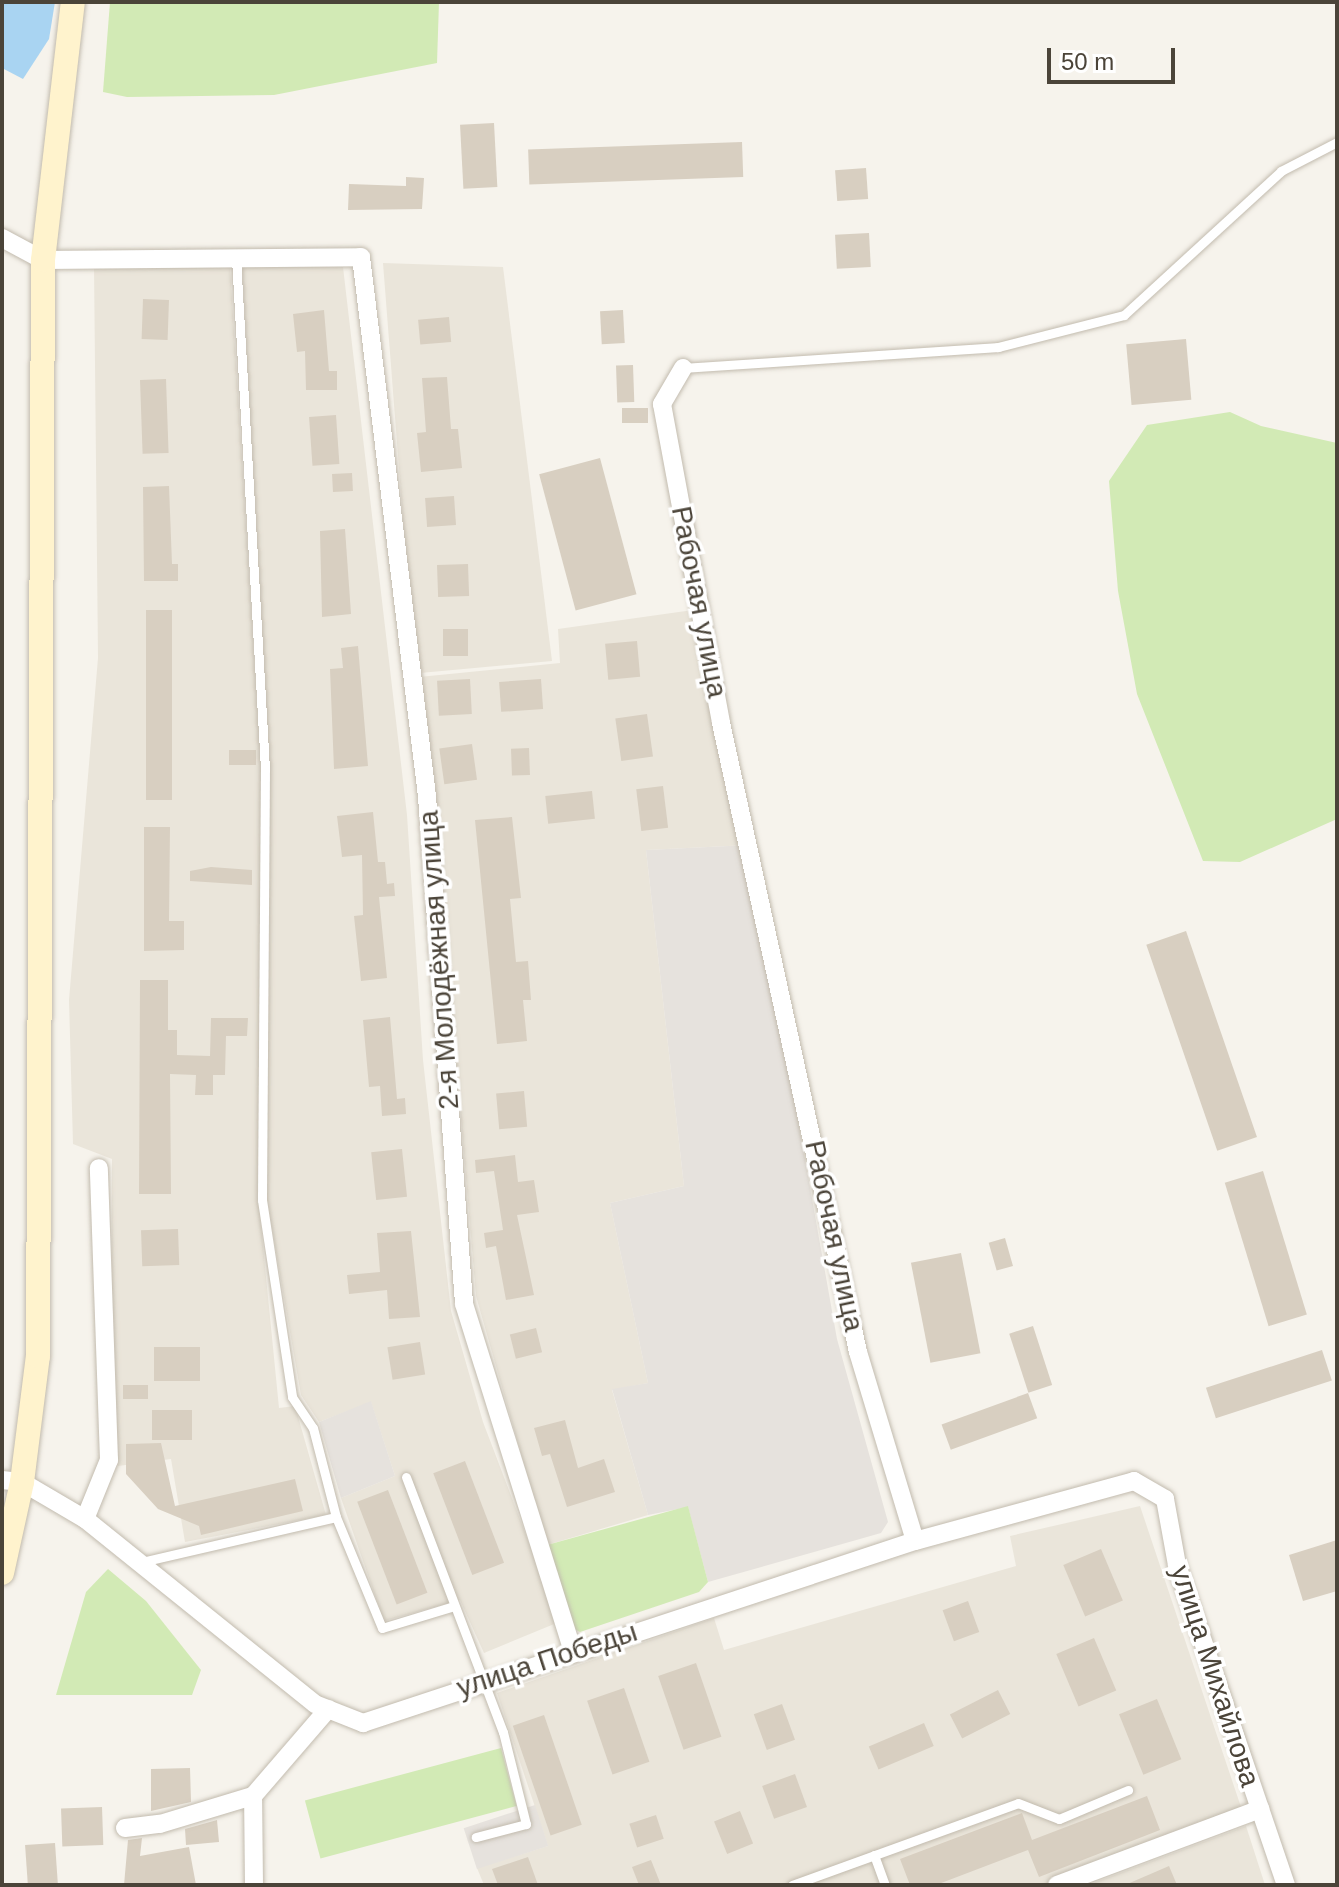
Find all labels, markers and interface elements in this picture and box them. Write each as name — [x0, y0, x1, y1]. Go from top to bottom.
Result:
scale bar — [1051, 32, 1179, 82]
text: 50 m — [1061, 48, 1114, 75]
street label: Рабочая улица — [664, 503, 734, 701]
street label: 2-я Молодёжная улица — [412, 809, 466, 1111]
street label: Рабочая улица — [797, 1137, 871, 1335]
street label: улица Михайлова — [1163, 1561, 1267, 1791]
street label: улица Победы — [453, 1615, 641, 1705]

